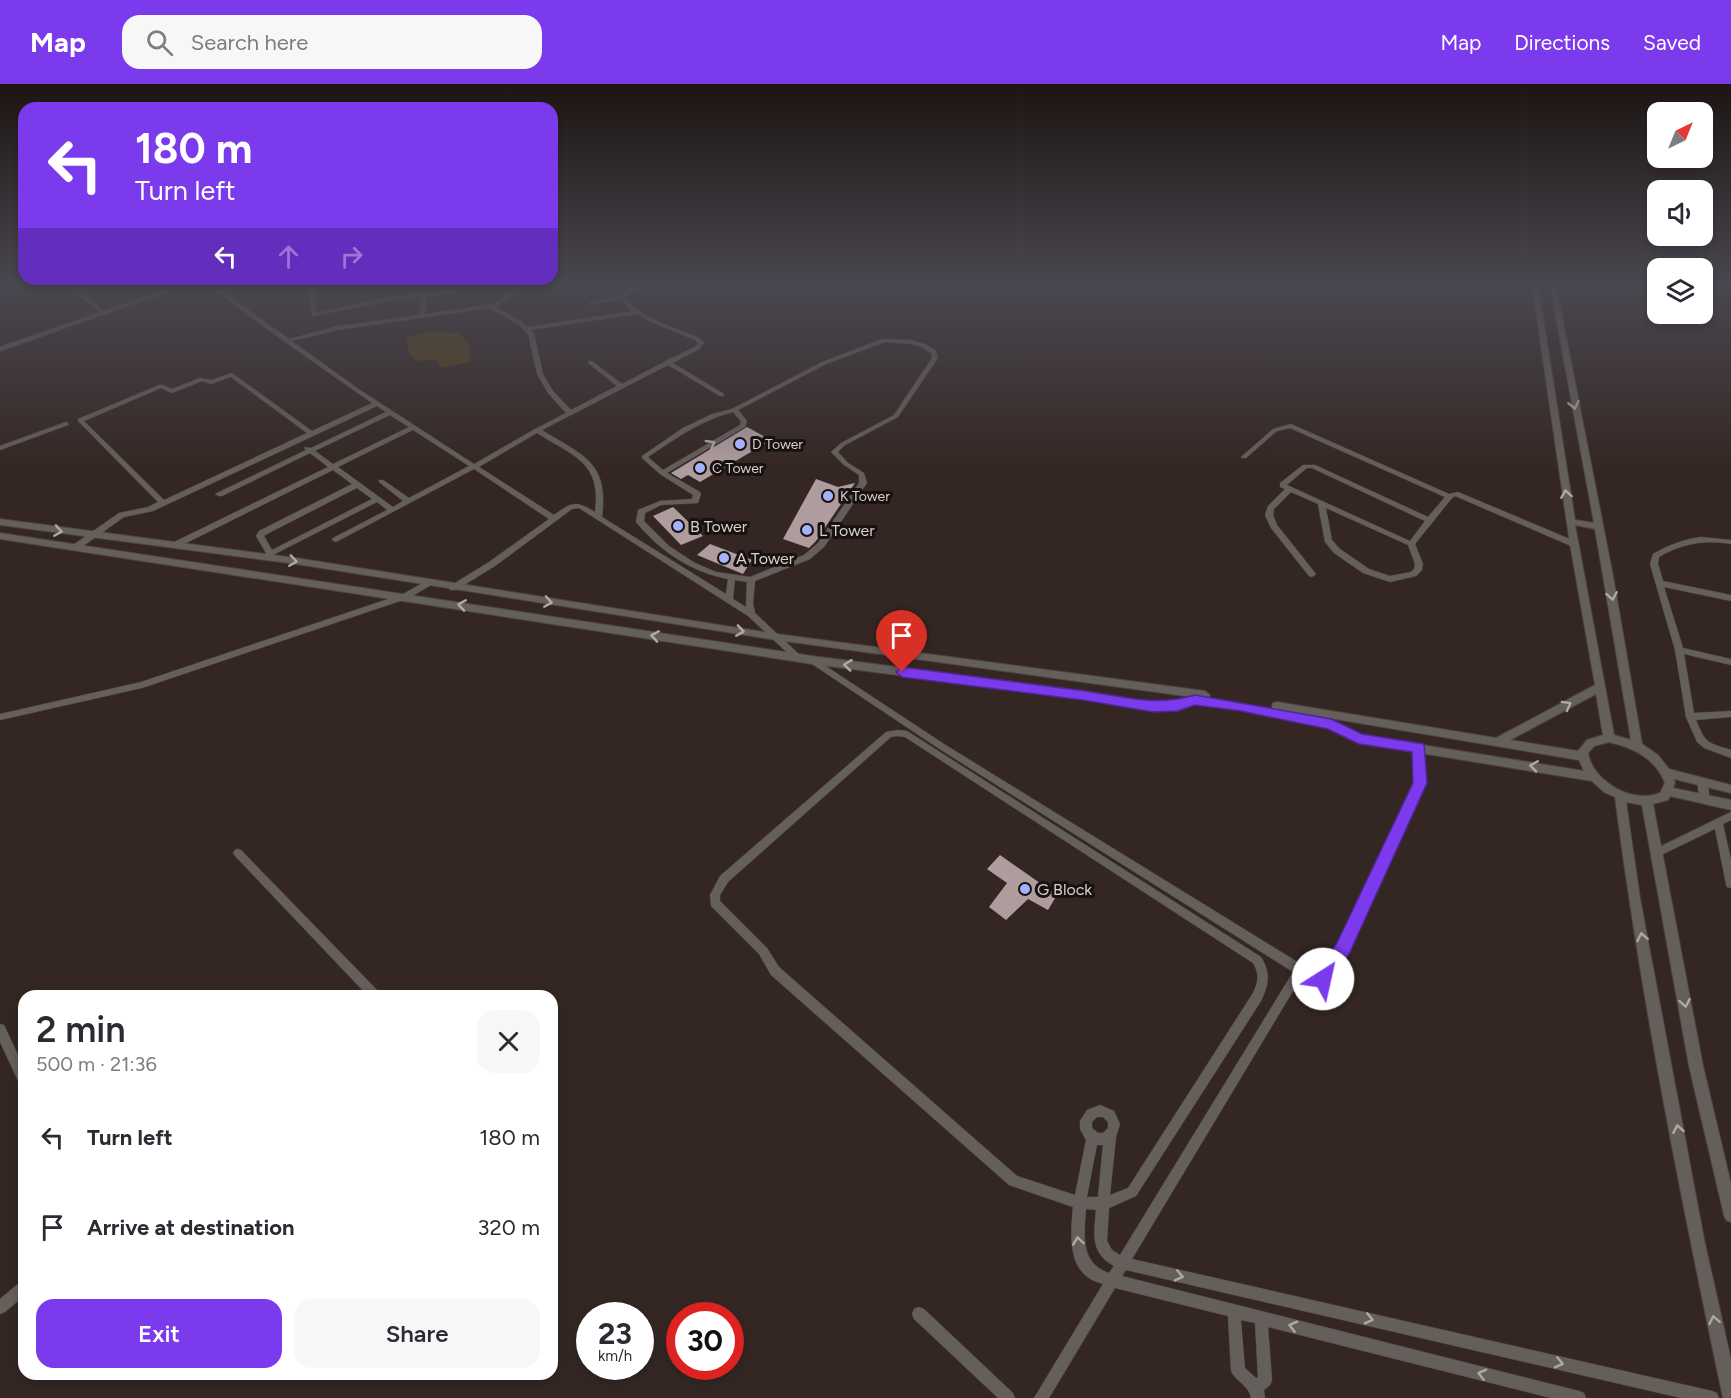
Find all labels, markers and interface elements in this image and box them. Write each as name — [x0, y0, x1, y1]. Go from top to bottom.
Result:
search box — [122, 15, 542, 69]
text: Map — [30, 25, 86, 59]
icon: search — [143, 26, 176, 59]
text: Search here — [191, 29, 308, 56]
text: Map — [1440, 30, 1481, 55]
text: Directions — [1514, 30, 1610, 55]
text: Saved — [1643, 30, 1701, 55]
north arrow — [1647, 102, 1713, 168]
map controls — [1647, 102, 1713, 324]
text: 180 m — [135, 123, 252, 174]
icon: left — [36, 126, 114, 204]
text: Turn left — [135, 174, 235, 207]
button: sound — [1647, 180, 1713, 246]
icon: left — [209, 240, 242, 273]
icon: ahead — [272, 240, 305, 273]
icon: right — [335, 240, 368, 273]
button: layers — [1647, 258, 1713, 324]
one-way arrow — [1567, 399, 1580, 409]
place label: D Tower — [752, 436, 803, 453]
marker: D Tower — [733, 437, 747, 451]
one-way arrow — [705, 440, 716, 452]
place label: C Tower — [712, 460, 764, 477]
marker: C Tower — [693, 461, 707, 475]
place label: K Tower — [840, 488, 890, 505]
marker: K Tower — [821, 489, 835, 503]
one-way arrow — [1561, 490, 1573, 499]
place label: B Tower — [690, 517, 748, 536]
marker: B Tower — [671, 519, 685, 533]
place label: L Tower — [819, 521, 875, 540]
marker: L Tower — [800, 523, 814, 537]
one-way arrow — [53, 524, 62, 536]
place label: A Tower — [736, 549, 795, 568]
marker: A Tower — [717, 551, 731, 565]
one-way arrow — [288, 554, 298, 566]
one-way arrow — [1605, 591, 1618, 601]
one-way arrow — [542, 595, 552, 608]
one-way arrow — [458, 599, 468, 612]
pin — [876, 610, 927, 672]
icon: arrive — [885, 619, 918, 652]
one-way arrow — [736, 625, 745, 637]
one-way arrow — [650, 630, 659, 642]
one-way arrow — [843, 659, 852, 672]
one-way arrow — [1561, 701, 1572, 712]
one-way arrow — [1529, 761, 1539, 773]
place label: G Block — [1037, 880, 1092, 899]
marker: G Block — [1018, 882, 1032, 896]
one-way arrow — [1636, 932, 1649, 942]
position arrow — [1291, 947, 1355, 1011]
one-way arrow — [1678, 998, 1691, 1008]
text: 2 min — [36, 1008, 126, 1051]
button: close — [477, 1010, 540, 1073]
text: 500 m · 21:36 — [36, 1052, 157, 1076]
icon: left — [36, 1121, 69, 1154]
text: Turn left — [87, 1124, 173, 1151]
text: 180 m — [479, 1124, 540, 1151]
one-way arrow — [1673, 1124, 1685, 1133]
icon: arrive — [36, 1211, 69, 1244]
text: Arrive at destination — [87, 1214, 295, 1241]
text: 320 m — [477, 1214, 540, 1241]
one-way arrow — [1073, 1236, 1085, 1246]
one-way arrow — [1174, 1269, 1184, 1282]
button: Exit — [36, 1299, 282, 1368]
button: Share — [294, 1299, 540, 1368]
speed limit sign: 30 — [666, 1302, 744, 1380]
one-way arrow — [1364, 1312, 1374, 1325]
text: 23 — [598, 1315, 632, 1352]
one-way arrow — [1708, 1316, 1721, 1326]
one-way arrow — [1288, 1321, 1298, 1334]
text: km/h — [598, 1347, 632, 1365]
one-way arrow — [1554, 1356, 1564, 1369]
one-way arrow — [1477, 1368, 1487, 1381]

